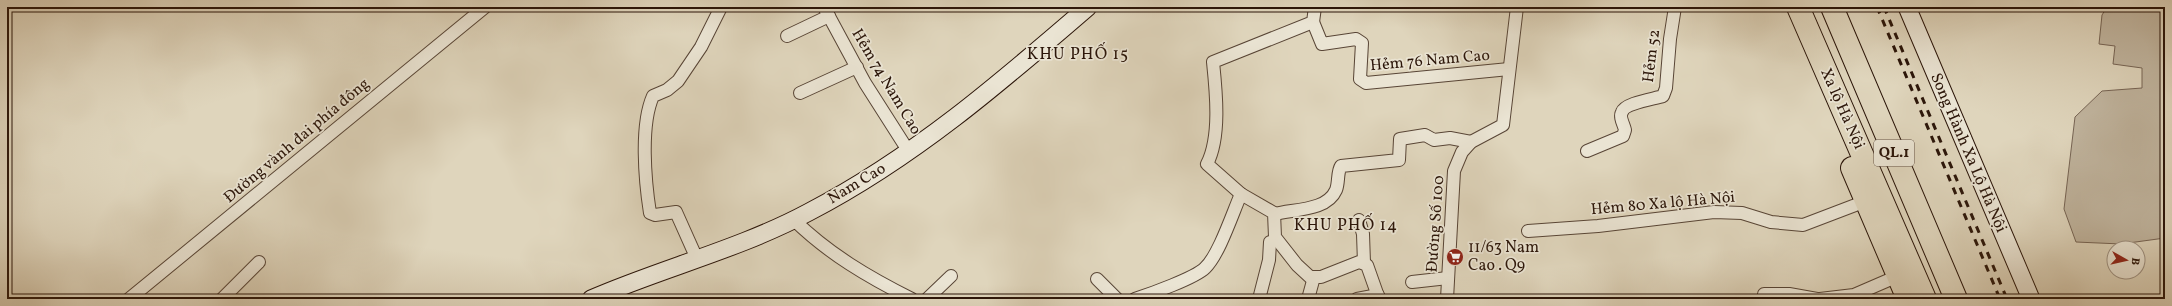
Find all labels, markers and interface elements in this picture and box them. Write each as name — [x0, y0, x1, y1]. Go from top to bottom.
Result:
street label: Hẻm 74 Nam Cao — [846, 25, 926, 139]
street label: Hẻm 52 — [1638, 28, 1666, 84]
district label: KHU PHỐ 15 — [1027, 42, 1129, 66]
street label: Hẻm 76 Nam Cao — [1369, 45, 1491, 77]
street label: Xa lộ Hà Nội — [1814, 65, 1870, 153]
street label: Song Hành Xa Lộ Hà Nội — [1924, 70, 2012, 236]
street label: Đường vành đai phía đông — [219, 73, 375, 209]
road number: QL.1 — [1874, 140, 1914, 166]
street label: Nam Cao — [824, 158, 890, 210]
street label: Đường Số 100 — [1422, 175, 1450, 273]
street label: Hẻm 80 Xa lộ Hà Nội — [1590, 187, 1736, 221]
district label: KHU PHỐ 14 — [1294, 213, 1398, 237]
place label: 11/63 Nam Cao . Q9 — [1468, 237, 1539, 277]
north arrow — [2106, 240, 2146, 280]
supermarket icon: 11/63 Nam Cao . Q9 — [1445, 247, 1465, 267]
text: B — [2126, 256, 2142, 266]

